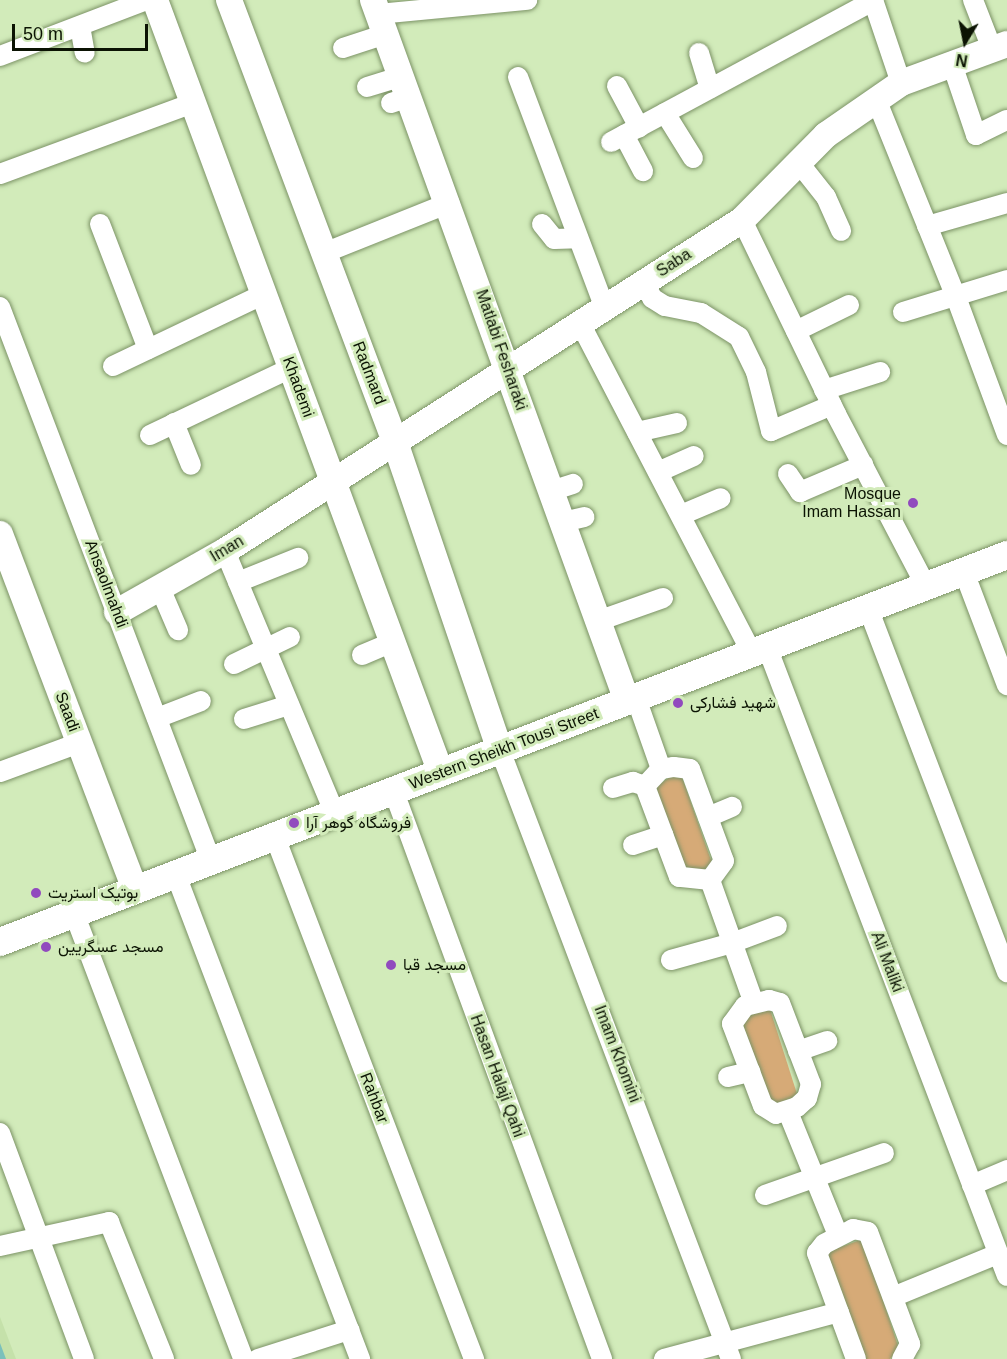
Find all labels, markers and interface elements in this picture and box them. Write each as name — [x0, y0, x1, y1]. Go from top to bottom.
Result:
scale bar — [15, 12, 152, 50]
north arrow — [935, 12, 995, 72]
text: 50 m — [23, 24, 63, 44]
text: N — [955, 51, 969, 70]
street label: Saba — [653, 245, 695, 281]
street label: Matlabi Fesharaki — [471, 287, 531, 413]
street label: Radmard — [348, 339, 390, 407]
street label: Khademi — [278, 354, 318, 420]
place label: Mosque Imam Hassan — [802, 484, 901, 522]
marker: Mosque Imam Hassan — [906, 496, 920, 510]
street label: Iman — [207, 532, 247, 566]
street label: Ansaolmahdi — [80, 537, 132, 631]
street label: Saadi — [51, 689, 83, 735]
place label: شهید فشارکی — [690, 693, 776, 713]
marker: شهید فشارکی — [671, 696, 685, 710]
street label: Western Sheikh Tousi Street — [406, 704, 602, 794]
place label: فروشگاه گوهر آرا — [306, 813, 411, 833]
marker: فروشگاه گوهر آرا — [287, 816, 301, 830]
place label: بوتیک استریت — [48, 883, 138, 903]
marker: بوتیک استریت — [29, 886, 43, 900]
street label: Ali Maliki — [867, 929, 907, 995]
place label: مسجد عسگریین — [58, 937, 164, 957]
marker: مسجد عسگریین — [39, 940, 53, 954]
place label: مسجد قبا — [403, 955, 466, 975]
marker: مسجد قبا — [384, 958, 398, 972]
street label: Imam Khomini — [590, 1003, 644, 1105]
street label: Hasan Halaji Qahi — [466, 1012, 528, 1140]
street label: Rahbar — [356, 1070, 392, 1126]

